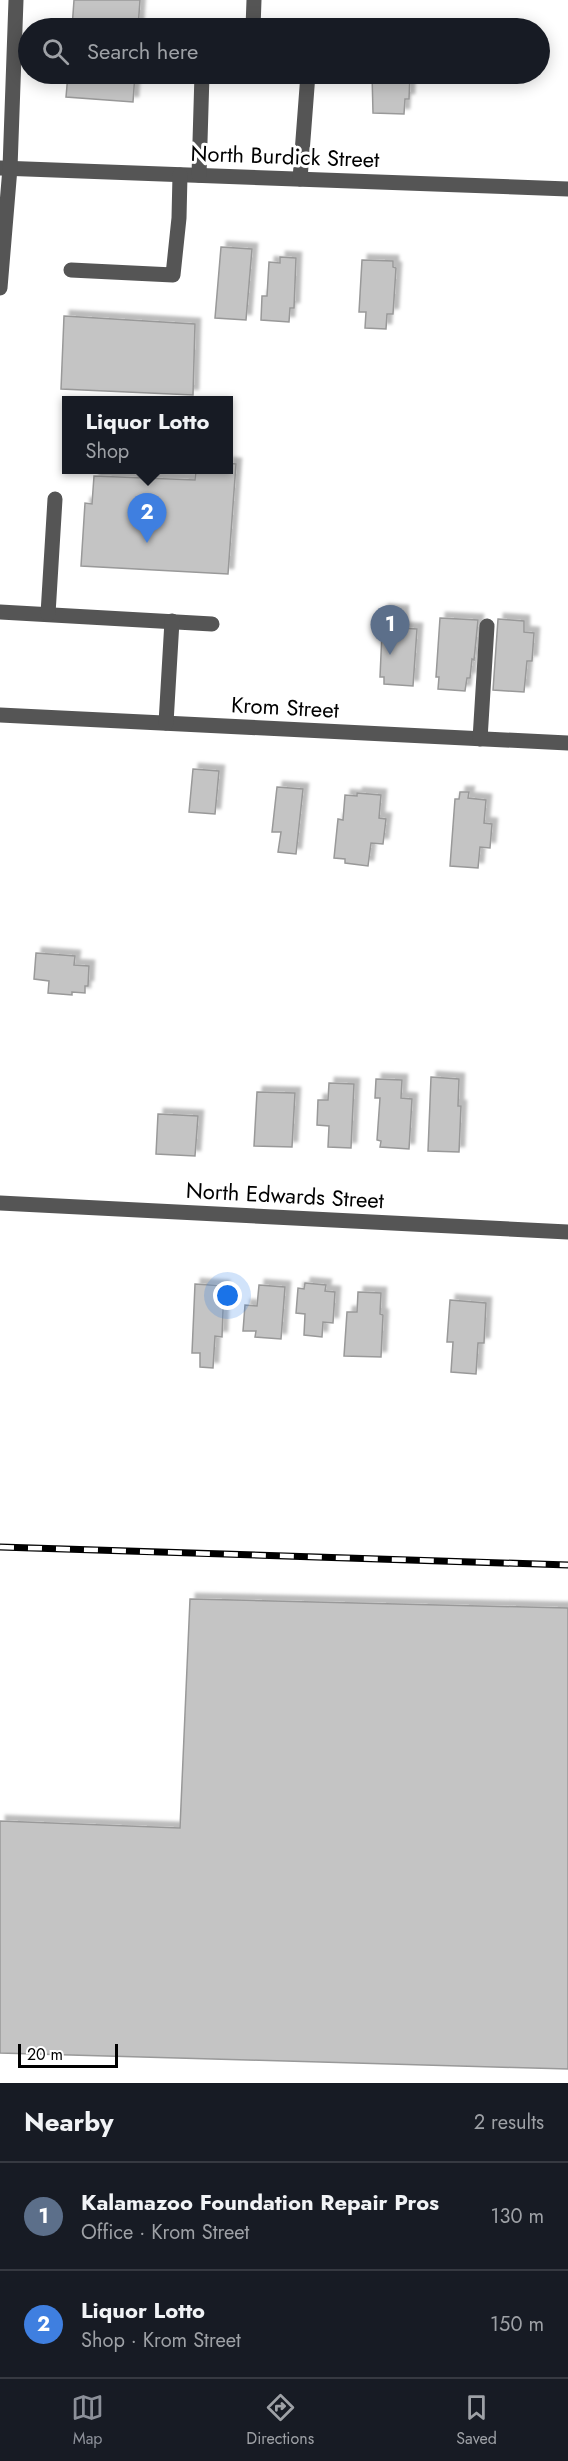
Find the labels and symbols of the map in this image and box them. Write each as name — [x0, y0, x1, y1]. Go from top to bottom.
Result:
street label: North Burdick Street — [190, 137, 381, 175]
pin: 2 — [128, 494, 166, 543]
pin: 1 — [370, 606, 410, 655]
street label: Krom Street — [230, 688, 340, 726]
street label: North Edwards Street — [185, 1174, 386, 1216]
your location — [213, 1281, 242, 1310]
scale bar — [18, 2041, 118, 2068]

